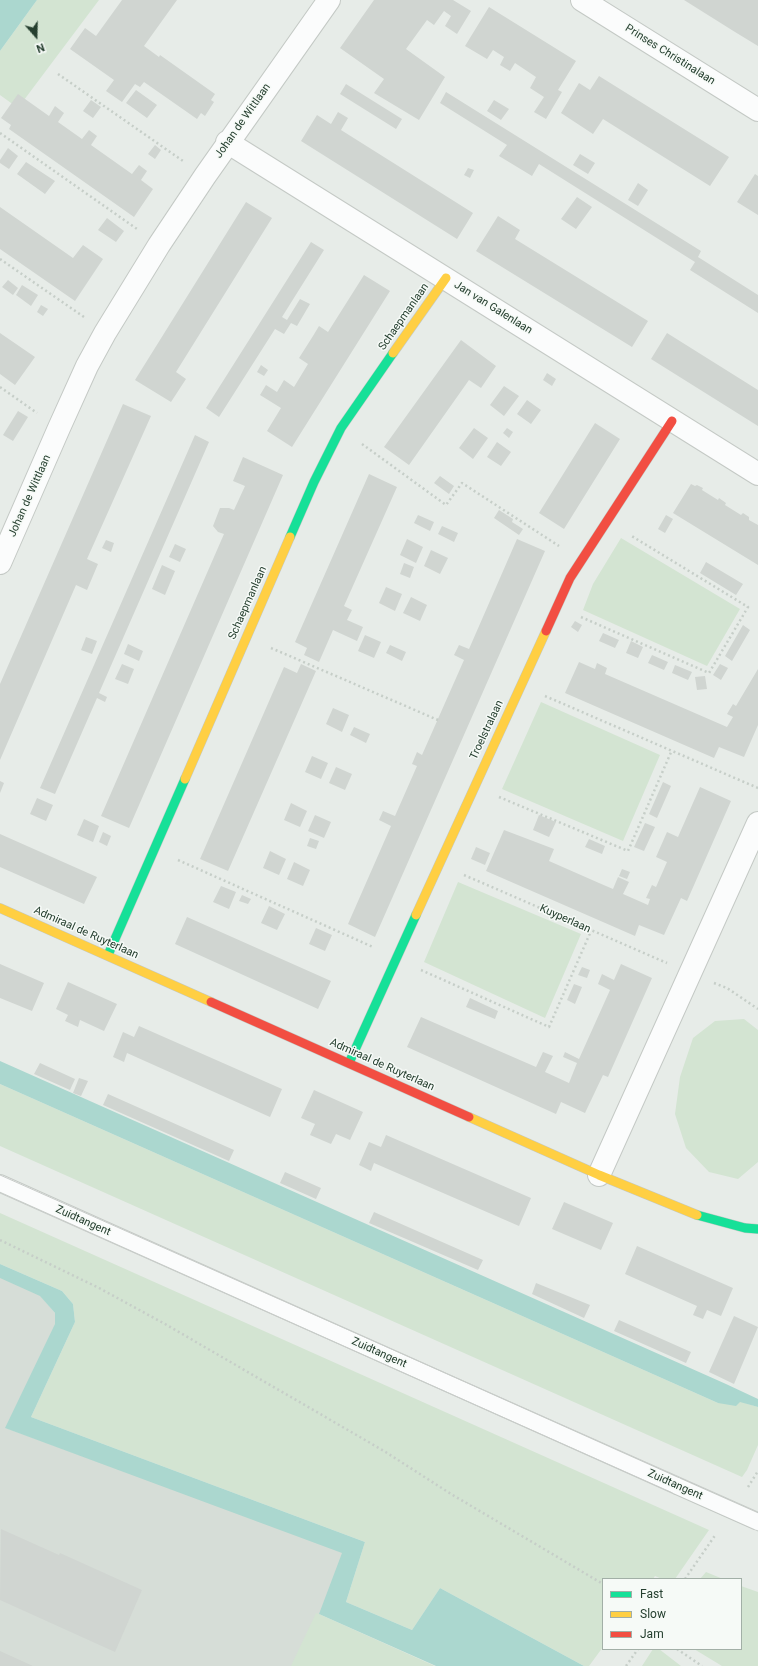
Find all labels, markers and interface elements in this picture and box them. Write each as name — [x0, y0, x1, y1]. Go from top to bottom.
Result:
north arrow — [16, 16, 56, 56]
street label: Prinses Christinalaan — [623, 22, 717, 88]
text: N — [34, 40, 46, 55]
street label: Johan de Wittlaan — [212, 81, 274, 161]
street label: Jan van Galenlaan — [451, 279, 535, 337]
street label: Schaepmanlaan — [376, 281, 432, 353]
street label: Johan de Wittlaan — [6, 453, 54, 539]
street label: Schaepmanlaan — [226, 564, 270, 642]
street label: Troelstralaan — [467, 698, 507, 762]
street label: Kuyperlaan — [537, 902, 593, 936]
street label: Admiraal de Ruyterlaan — [32, 904, 140, 962]
street label: Admiraal de Ruyterlaan — [328, 1036, 436, 1094]
street label: Zuidtangent — [53, 1203, 113, 1239]
street label: Zuidtangent — [349, 1335, 409, 1371]
street label: Zuidtangent — [645, 1467, 705, 1503]
legend — [602, 1578, 742, 1650]
text: Fast — [640, 1587, 663, 1601]
text: Slow — [640, 1607, 666, 1621]
text: Jam — [640, 1627, 664, 1641]

